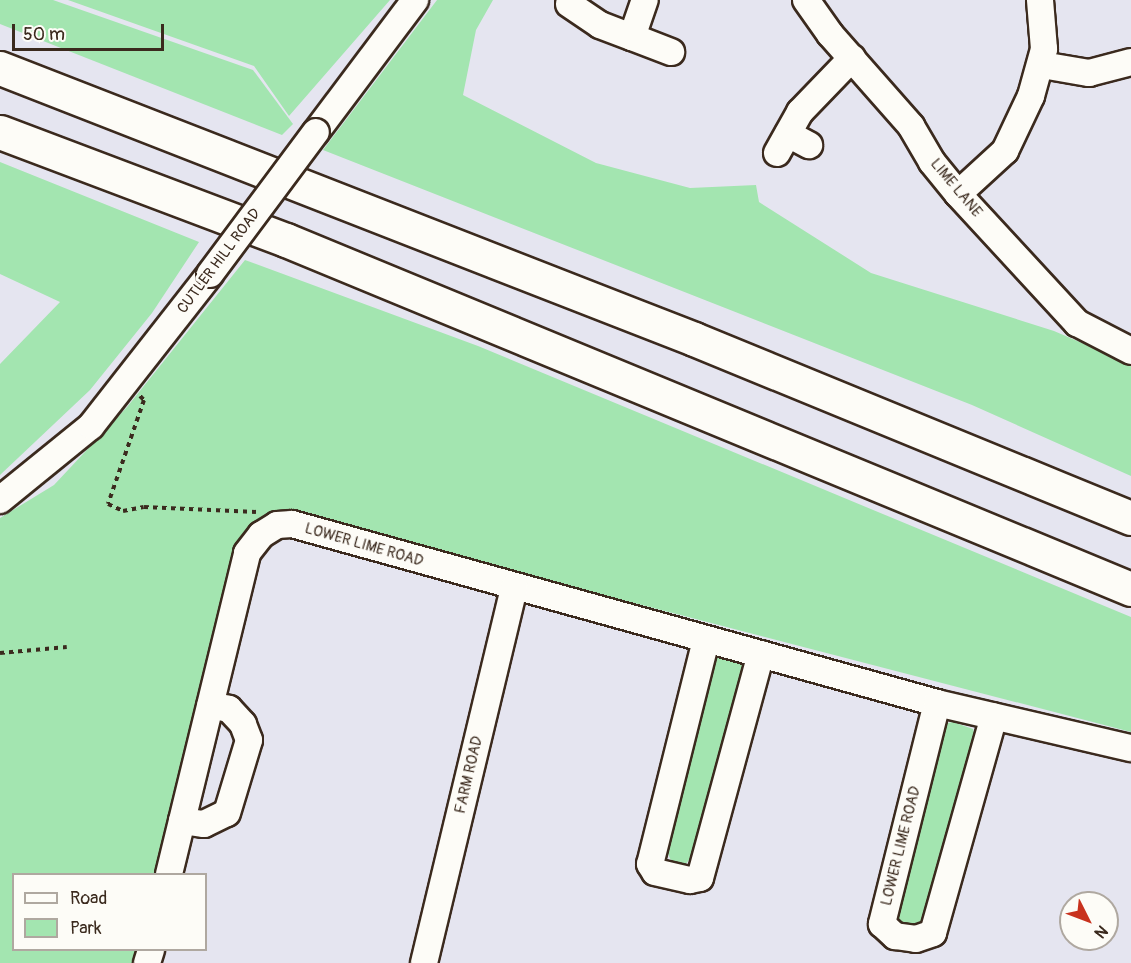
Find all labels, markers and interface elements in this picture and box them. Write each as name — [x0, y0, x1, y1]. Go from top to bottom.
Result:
scale bar — [15, 12, 166, 50]
text: 50 m — [23, 23, 65, 46]
street label: LIME LANE — [926, 155, 986, 221]
street label: CUTLER HILL ROAD — [174, 205, 264, 317]
street label: LOWER LIME ROAD — [303, 519, 425, 571]
street label: FARM ROAD — [451, 735, 487, 815]
street label: LOWER LIME ROAD — [877, 784, 925, 908]
legend — [12, 873, 207, 951]
text: Road — [70, 887, 107, 910]
north arrow — [1059, 891, 1119, 951]
text: Park — [70, 917, 102, 940]
text: N — [1090, 921, 1112, 942]

